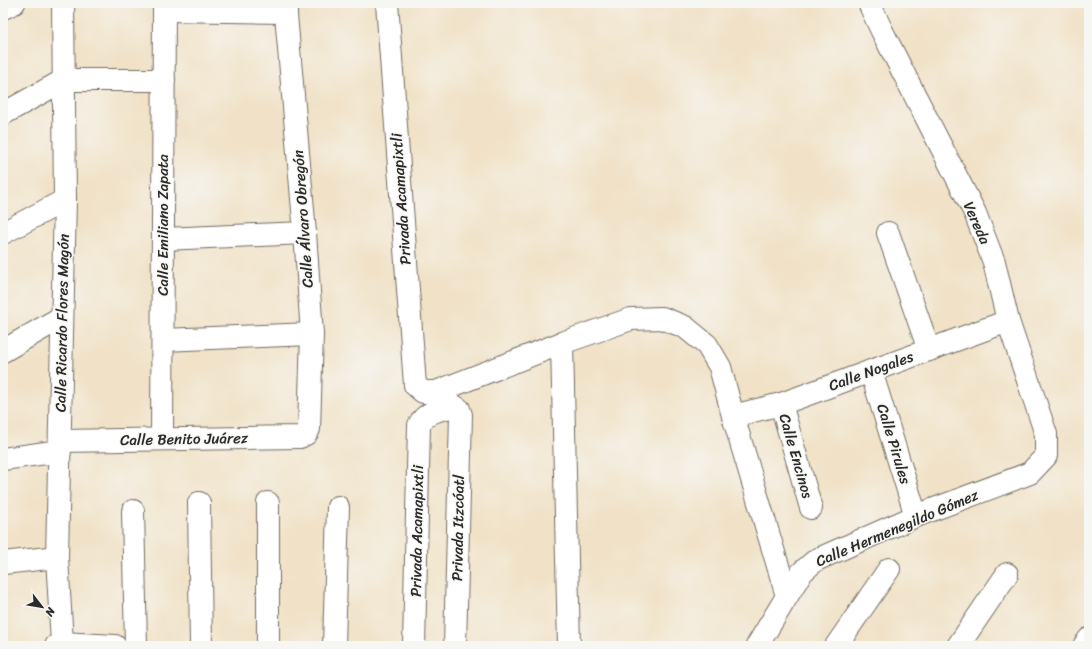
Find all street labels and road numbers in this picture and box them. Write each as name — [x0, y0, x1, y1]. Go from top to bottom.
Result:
street label: Privada Acamapixtli — [383, 131, 419, 266]
street label: Calle Álvaro Obregón — [285, 149, 321, 289]
street label: Calle Emiliano Zapata — [150, 154, 176, 296]
street label: Vereda — [956, 197, 998, 249]
street label: Calle Ricardo Flores Magón — [47, 234, 77, 412]
street label: Calle Nogales — [825, 344, 917, 398]
street label: Calle Pirules — [869, 400, 919, 488]
street label: Calle Encinos — [772, 411, 821, 502]
street label: Calle Benito Juárez — [120, 425, 249, 453]
street label: Privada Acamapixtli — [403, 464, 431, 597]
street label: Privada Itzcóatl — [444, 474, 472, 581]
street label: Calle Hermenegildo Gómez — [811, 482, 983, 574]

